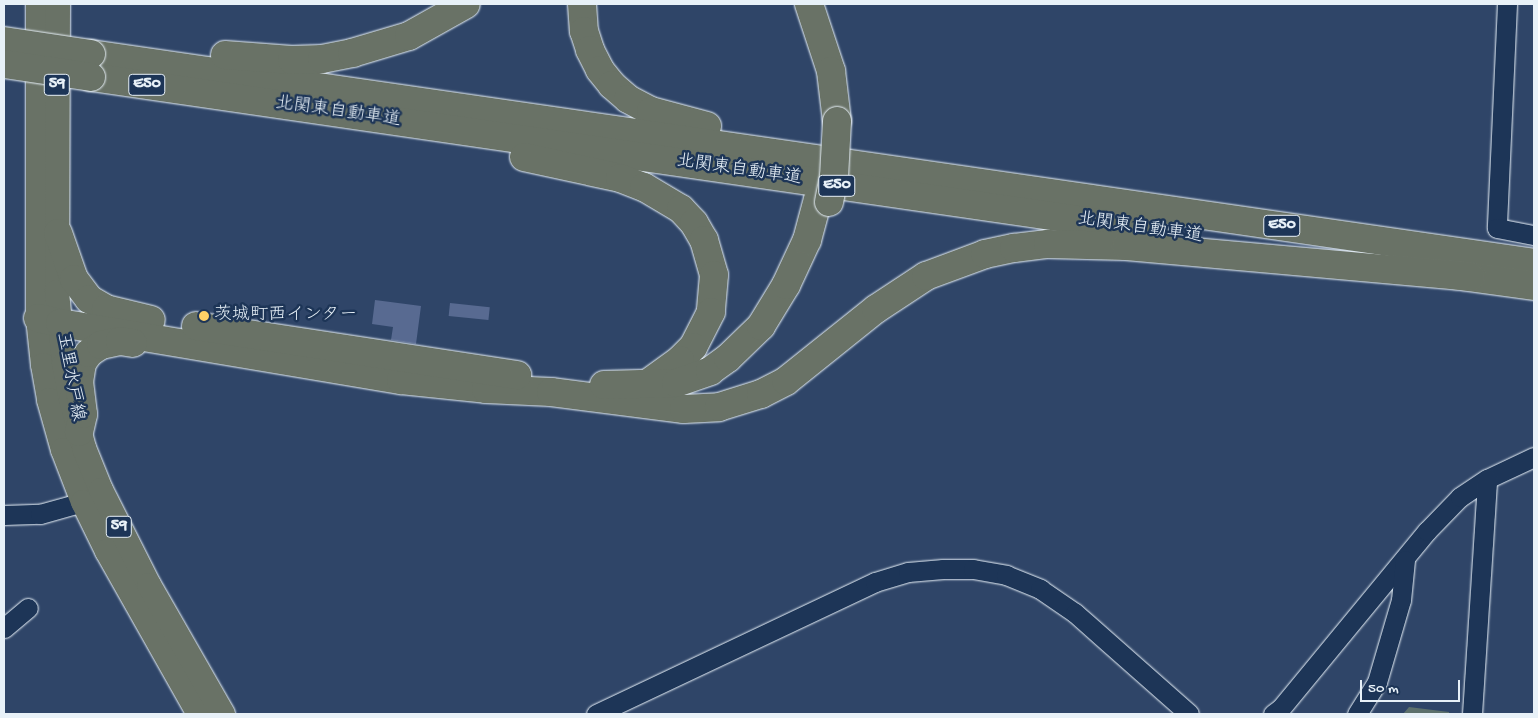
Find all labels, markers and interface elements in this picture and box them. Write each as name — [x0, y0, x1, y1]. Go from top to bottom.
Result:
road number: 59 — [43, 72, 71, 98]
road number: E50 — [128, 72, 166, 98]
street label: 北関東自動車道 — [274, 94, 402, 132]
street label: 北関東自動車道 — [675, 152, 803, 190]
road number: E50 — [818, 172, 856, 200]
street label: 北関東自動車道 — [1076, 210, 1204, 248]
road number: E50 — [1263, 212, 1301, 240]
place label: 茨城町西インター — [214, 305, 358, 327]
marker: 茨城町西インター — [198, 310, 210, 322]
street label: 玉里水戸線 — [51, 331, 87, 423]
road number: 59 — [105, 514, 133, 540]
scale bar — [1363, 670, 1463, 702]
text: 50 m — [1368, 680, 1399, 698]

